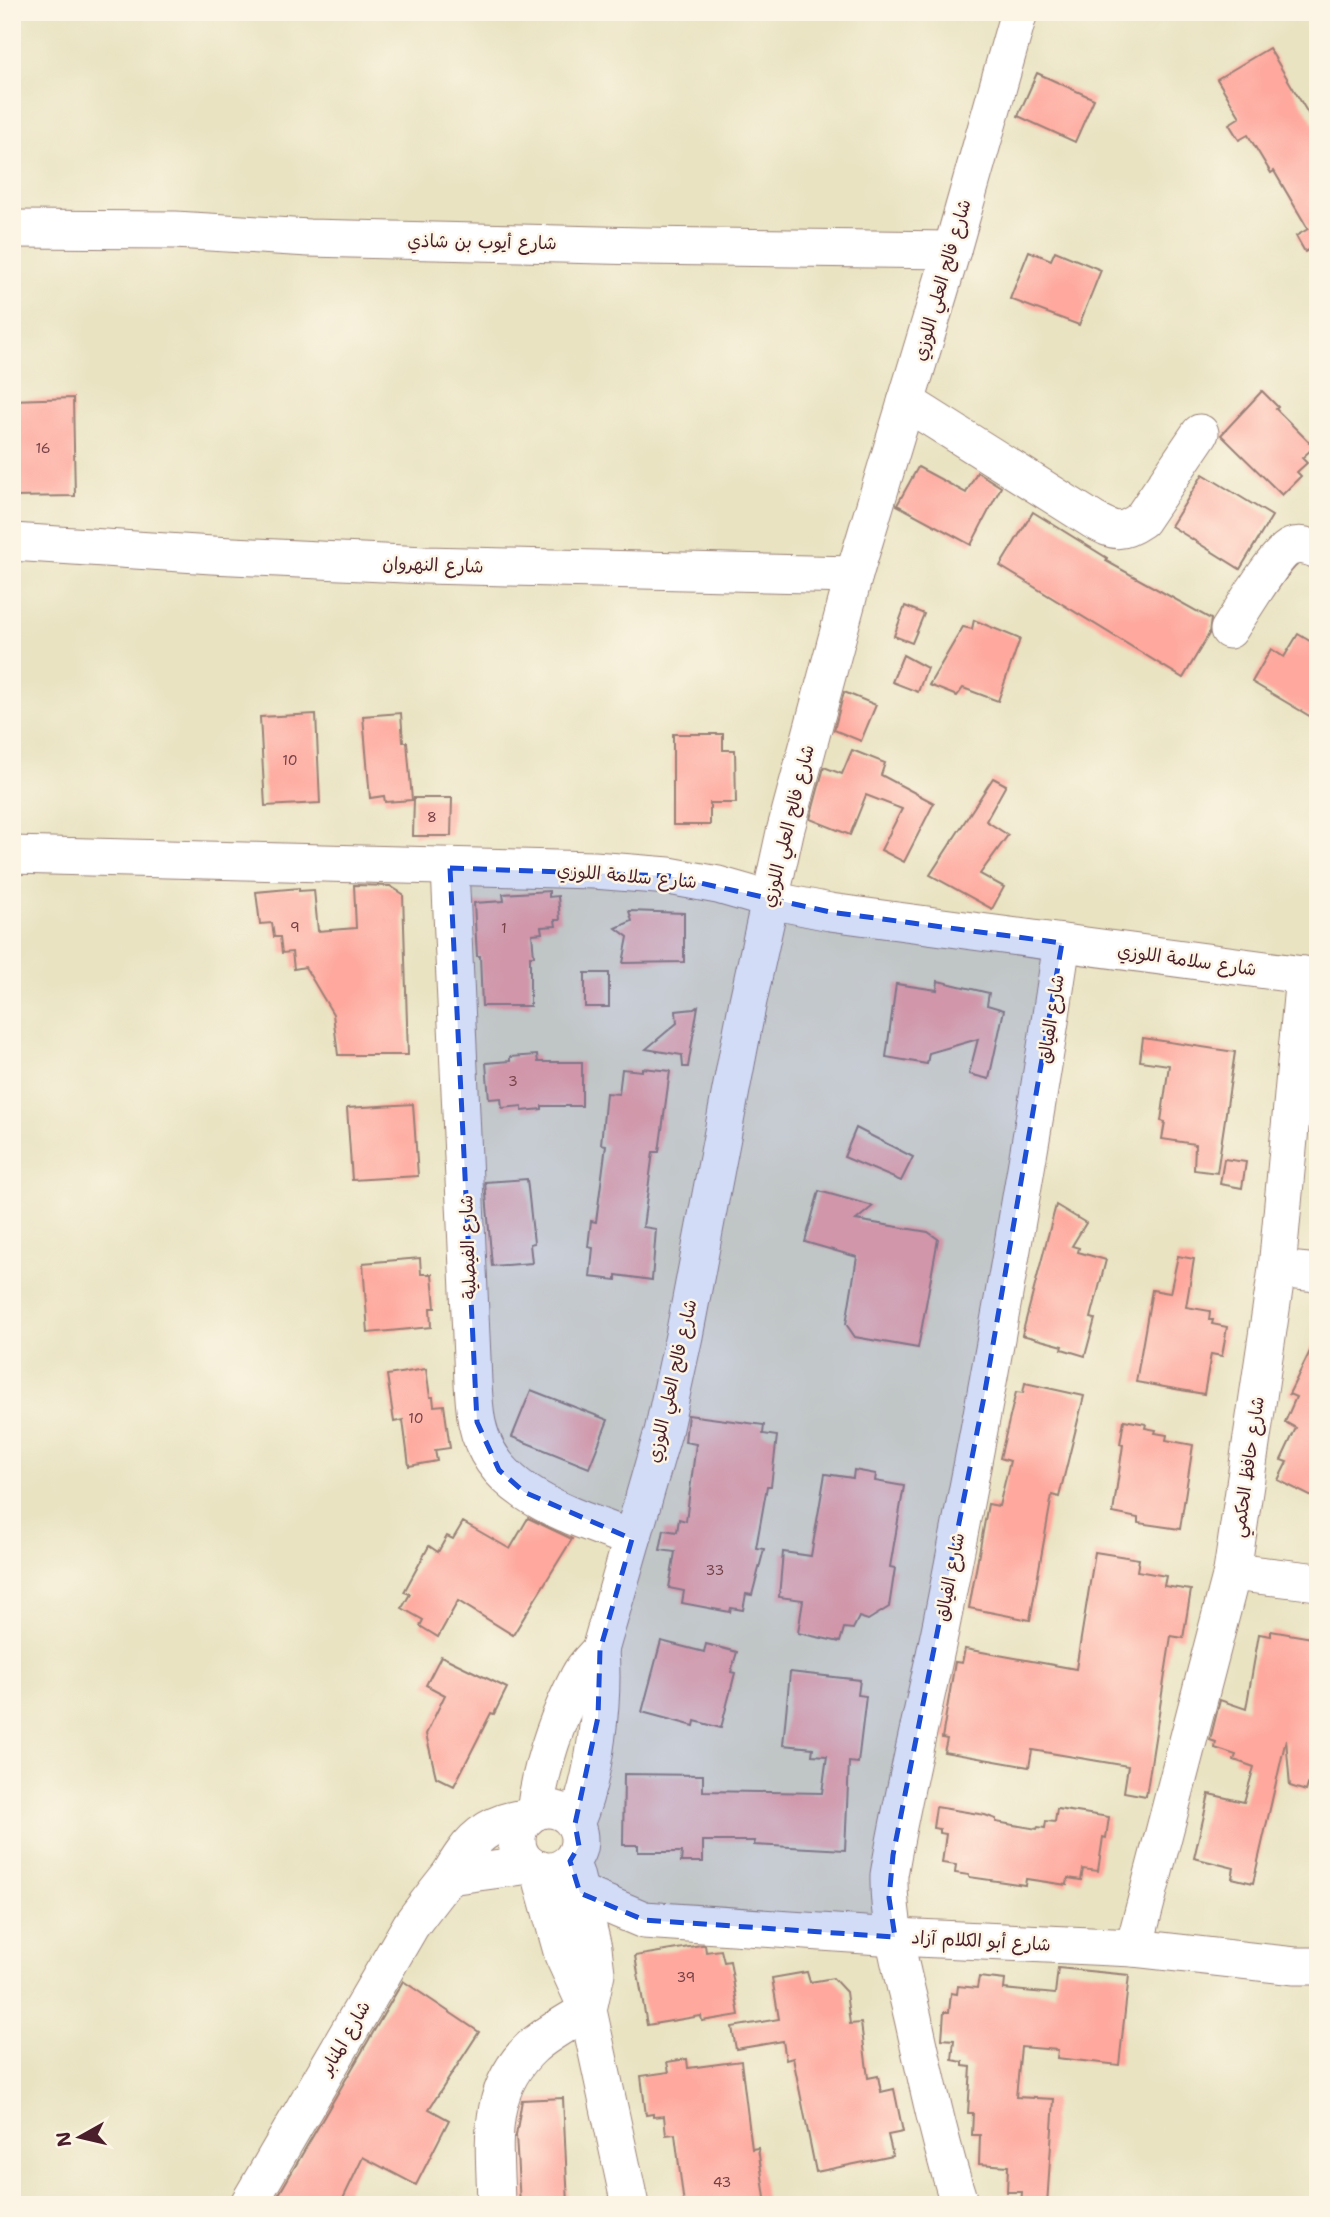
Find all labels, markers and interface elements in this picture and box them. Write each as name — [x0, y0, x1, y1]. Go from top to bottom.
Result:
street label: شارع فالح العلي اللوزي — [907, 196, 980, 365]
street label: شارع أيوب بن شاذي — [407, 229, 557, 256]
house number: 16 — [35, 439, 51, 457]
street label: شارع النهروان — [382, 551, 484, 579]
street label: شارع فالح العلي اللوزي — [756, 742, 824, 911]
house number: 10 — [282, 751, 298, 769]
house number: 8 — [427, 808, 437, 826]
street label: شارع سلامة اللوزي — [556, 858, 698, 895]
house number: 9 — [290, 918, 300, 936]
house number: 1 — [501, 919, 507, 937]
street label: شارع سلامة اللوزي — [1116, 938, 1258, 983]
street label: شارع الفيالق — [1032, 973, 1070, 1065]
house number: 3 — [508, 1072, 518, 1090]
street label: شارع الفيصلية — [454, 1194, 482, 1300]
street label: شارع فالح العلي اللوزي — [642, 1297, 706, 1466]
street label: شارع حافظ الحكمي — [1226, 1395, 1274, 1540]
house number: 10 — [408, 1409, 424, 1427]
street label: شارع الفيالق — [930, 1531, 970, 1623]
house number: 33 — [706, 1561, 724, 1579]
street label: شارع أبو الكلام آزاد — [911, 1925, 1051, 1959]
house number: 39 — [677, 1968, 695, 1986]
street label: شارع المنابر — [313, 1996, 376, 2081]
north arrow — [46, 2102, 116, 2172]
text: N — [50, 2130, 77, 2148]
house number: 43 — [713, 2173, 731, 2191]

